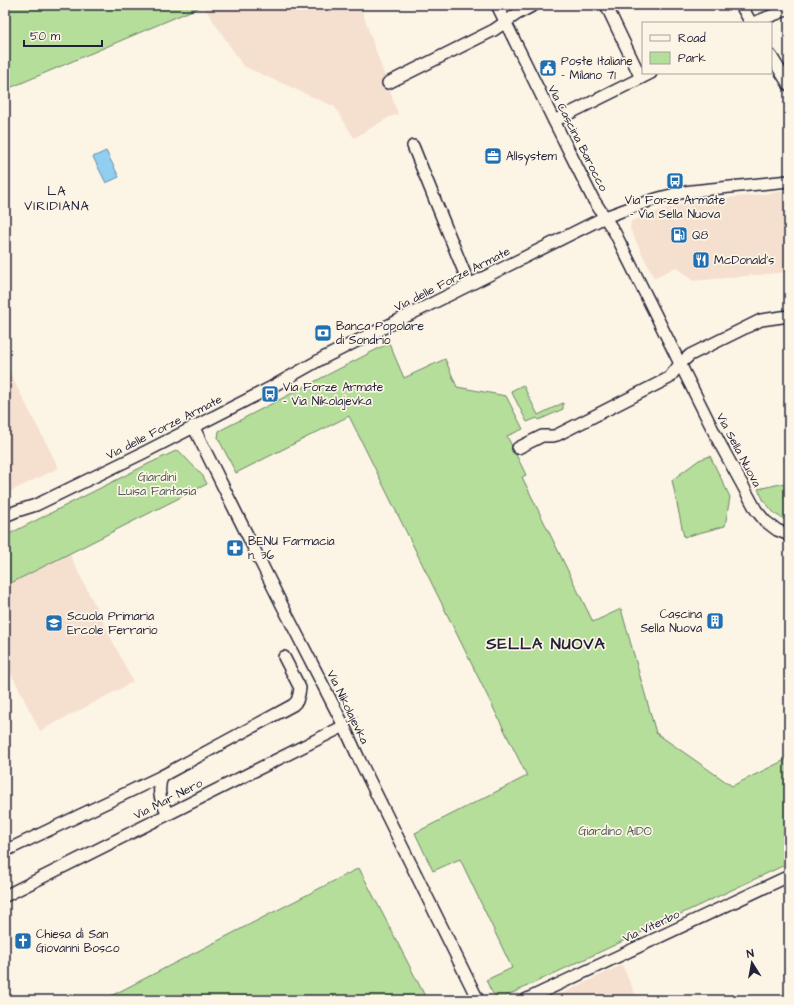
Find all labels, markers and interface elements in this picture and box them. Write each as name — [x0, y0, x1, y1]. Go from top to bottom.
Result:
scale bar — [24, 22, 102, 48]
legend — [642, 22, 772, 74]
text: 50 m — [30, 28, 61, 45]
text: Road — [678, 30, 706, 47]
text: Park — [678, 50, 706, 67]
place label: Poste Italiane - Milano 71 — [561, 53, 633, 84]
public building icon: Poste Italiane - Milano 71 — [538, 58, 558, 78]
street label: Via Cascina Barocco — [543, 82, 612, 194]
office icon: Allsystem — [483, 146, 503, 166]
place label: Allsystem — [506, 148, 557, 166]
bus stop icon: Via Forze Armate - Via Sella Nuova — [665, 171, 685, 191]
district label: LA VIRIDIANA — [24, 182, 90, 215]
place label: Via Forze Armate - Via Sella Nuova — [625, 192, 726, 223]
fuel station icon: Q8 — [669, 225, 689, 245]
place label: Q8 — [692, 227, 709, 244]
street label: Via delle Forze Armate — [391, 243, 514, 316]
restaurant icon: McDonald's — [691, 250, 711, 270]
place label: McDonald's — [714, 252, 774, 269]
place label: Banca Popolare di Sondrio — [336, 318, 425, 349]
bank icon: Banca Popolare di Sondrio — [313, 323, 333, 343]
place label: Via Forze Armate - Via Nikolajevka — [283, 379, 384, 410]
bus stop icon: Via Forze Armate - Via Nikolajevka — [260, 384, 280, 404]
street label: Via delle Forze Armate — [103, 391, 226, 464]
street label: Via Sella Nuova — [712, 410, 765, 490]
park label: Giardini Luisa Fantasia — [118, 469, 196, 500]
place label: BENU Farmacia n. 36 — [248, 533, 335, 564]
pharmacy icon: BENU Farmacia n. 36 — [225, 538, 245, 558]
place label: Cascina Sella Nuova — [640, 606, 702, 637]
place label: Scuola Primaria Ercole Ferrario — [67, 608, 158, 639]
building icon: Cascina Sella Nuova — [705, 611, 725, 631]
school or university icon: Scuola Primaria Ercole Ferrario — [44, 613, 64, 633]
district label: SELLA NUOVA — [485, 633, 606, 655]
street label: Via Nikolajevka — [322, 668, 373, 747]
street label: Via Mar Nero — [131, 775, 206, 824]
park label: Giardino AIDO — [578, 823, 652, 840]
street label: Via Viterbo — [620, 906, 683, 947]
place label: Chiesa di San Giovanni Bosco — [36, 926, 120, 957]
church icon: Chiesa di San Giovanni Bosco — [13, 931, 33, 951]
north arrow — [732, 943, 772, 983]
text: N — [745, 946, 755, 962]

